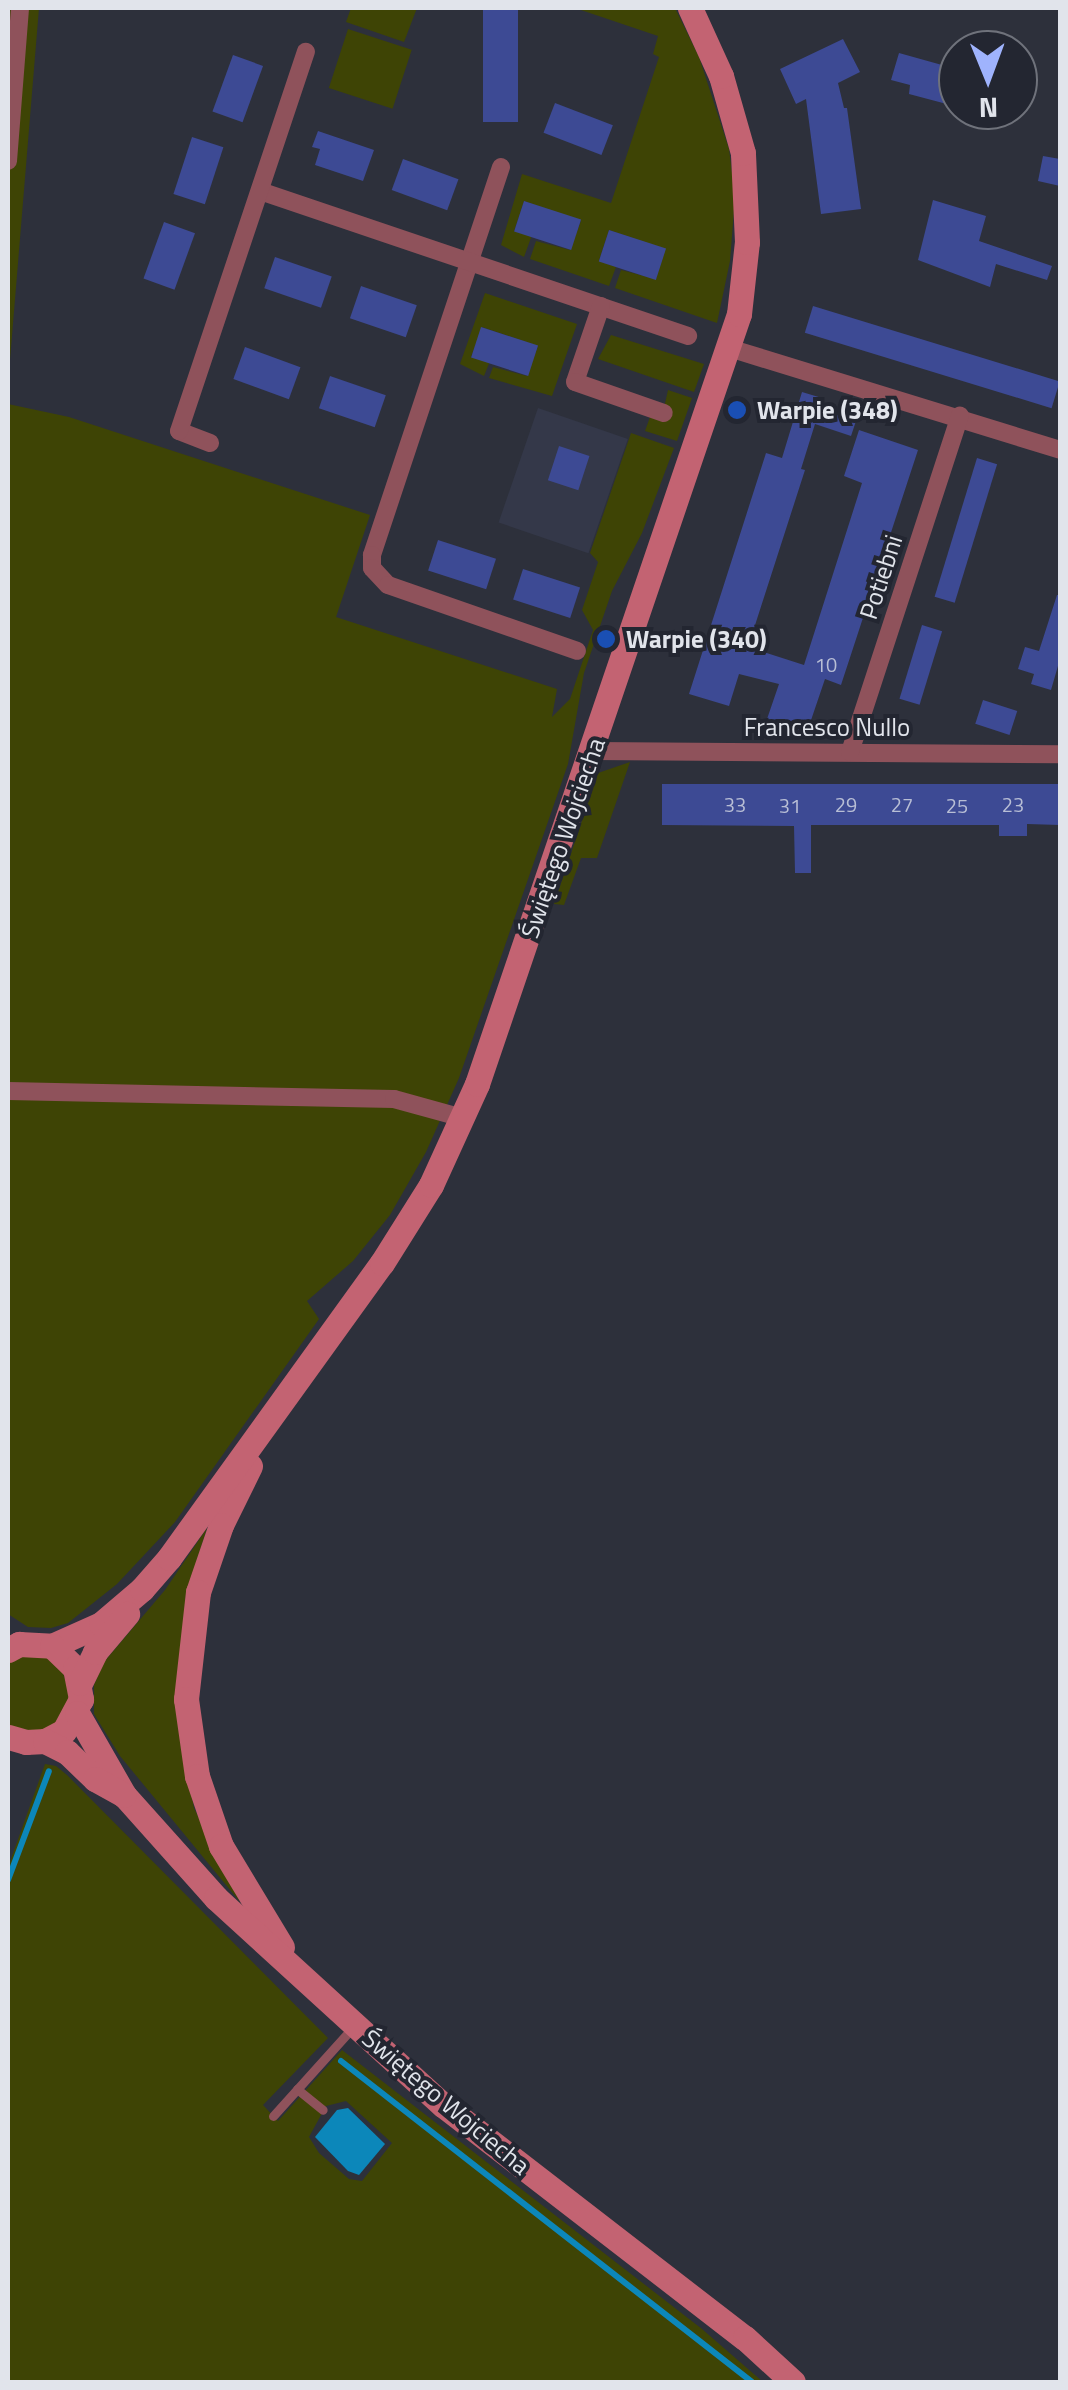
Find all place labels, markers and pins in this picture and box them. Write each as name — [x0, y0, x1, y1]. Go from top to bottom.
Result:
place label: Warpie (348) — [757, 395, 898, 425]
marker: Warpie (348) — [726, 399, 748, 421]
place label: Warpie (340) — [626, 624, 767, 654]
marker: Warpie (340) — [595, 628, 617, 650]

